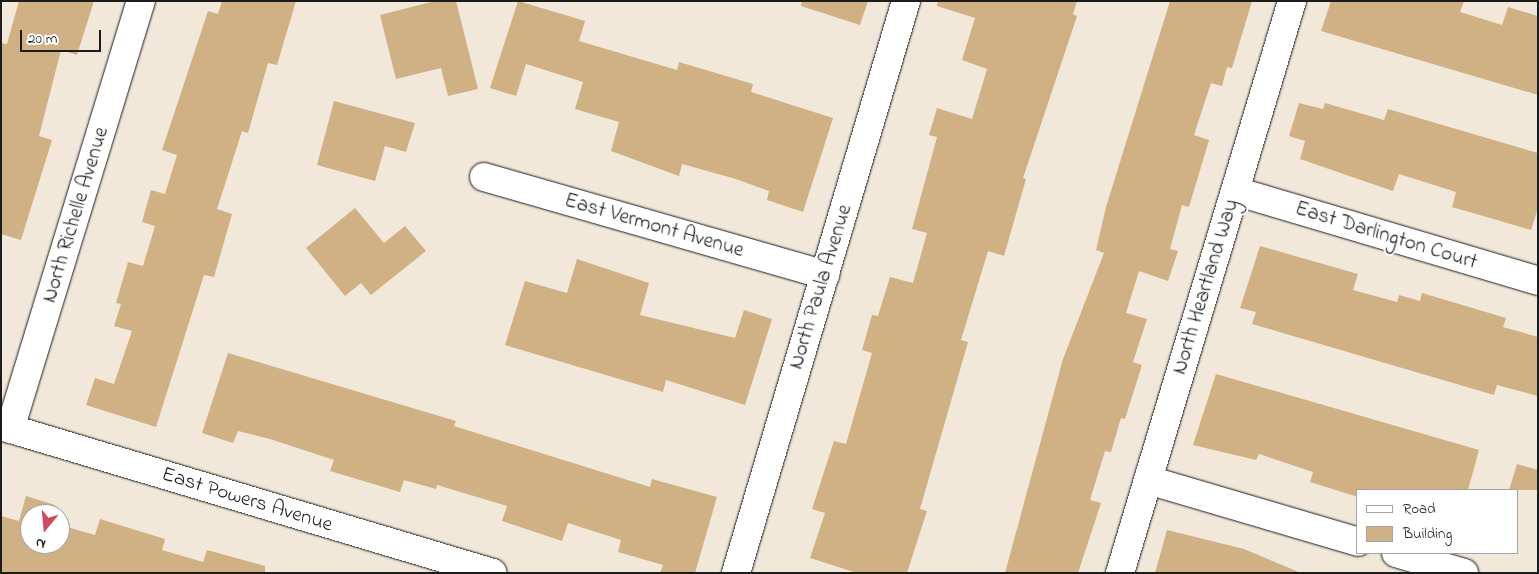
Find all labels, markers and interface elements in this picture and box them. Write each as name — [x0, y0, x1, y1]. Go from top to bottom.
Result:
scale bar — [22, 20, 104, 52]
text: 20 m — [28, 28, 57, 50]
street label: North Richelle Avenue — [37, 124, 115, 306]
street label: East Vermont Avenue — [561, 188, 747, 264]
street label: North Heartland Way — [1167, 196, 1245, 378]
street label: East Darlington Court — [1292, 196, 1480, 276]
street label: North Paula Avenue — [784, 202, 858, 372]
street label: East Powers Avenue — [159, 462, 335, 538]
legend — [1356, 489, 1519, 554]
text: Road — [1403, 498, 1436, 520]
north arrow — [20, 504, 70, 554]
text: Building — [1403, 523, 1452, 545]
text: N — [33, 531, 48, 554]

